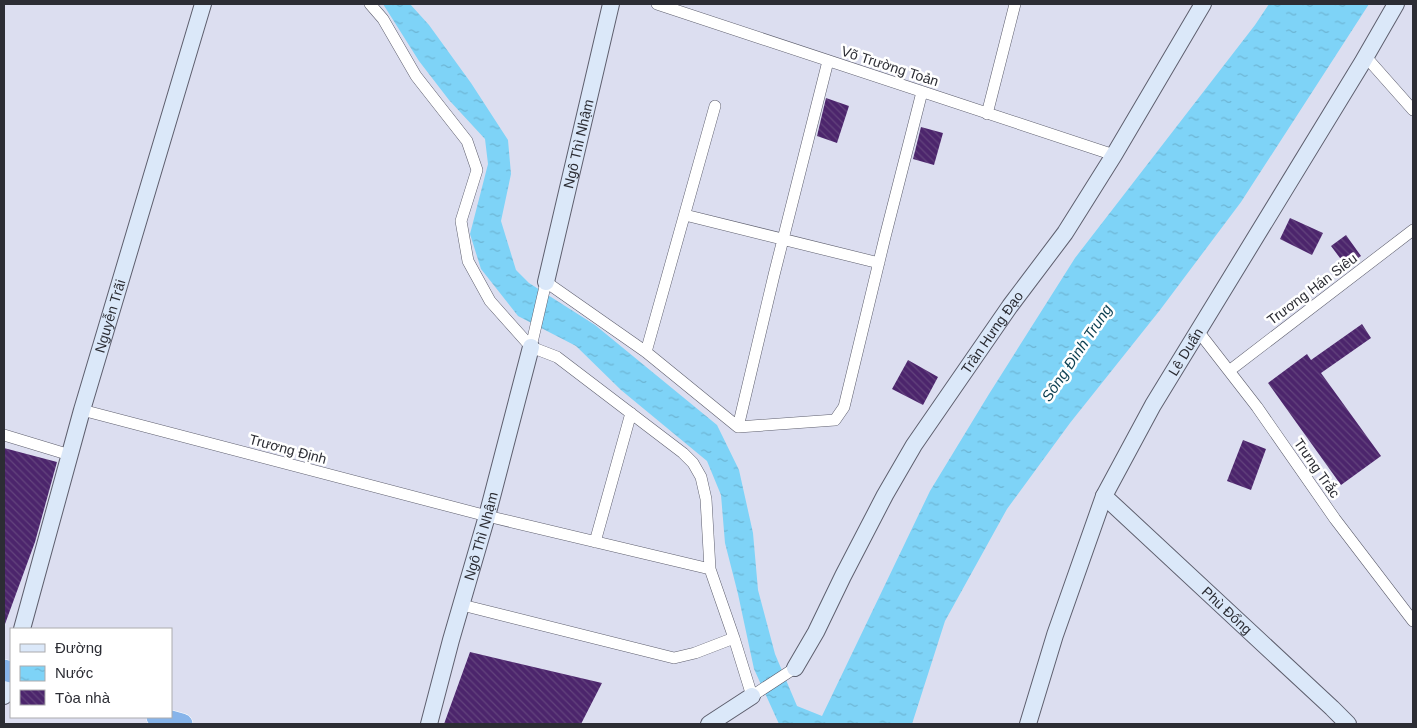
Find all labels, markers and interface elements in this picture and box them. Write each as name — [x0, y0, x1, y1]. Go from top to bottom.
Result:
street label: Võ Trường Toản — [839, 43, 941, 89]
street label: Ngô Thì Nhậm — [560, 98, 596, 190]
street label: Trương Hán Siêu — [1264, 250, 1360, 328]
street label: Nguyễn Trãi — [92, 278, 128, 355]
street label: Trần Hưng Đạo — [958, 288, 1027, 377]
water label: Sông Đình Trung — [1038, 301, 1116, 404]
street label: Lê Duẩn — [1165, 325, 1206, 379]
street label: Trương Định — [248, 431, 328, 467]
street label: Trưng Trắc — [1291, 435, 1343, 501]
street label: Ngô Thì Nhậm — [461, 490, 501, 582]
street label: Phù Đổng — [1199, 583, 1255, 637]
legend — [10, 628, 172, 718]
text: Đường — [55, 639, 102, 656]
text: Nước — [55, 664, 94, 681]
text: Tòa nhà — [55, 689, 111, 706]

